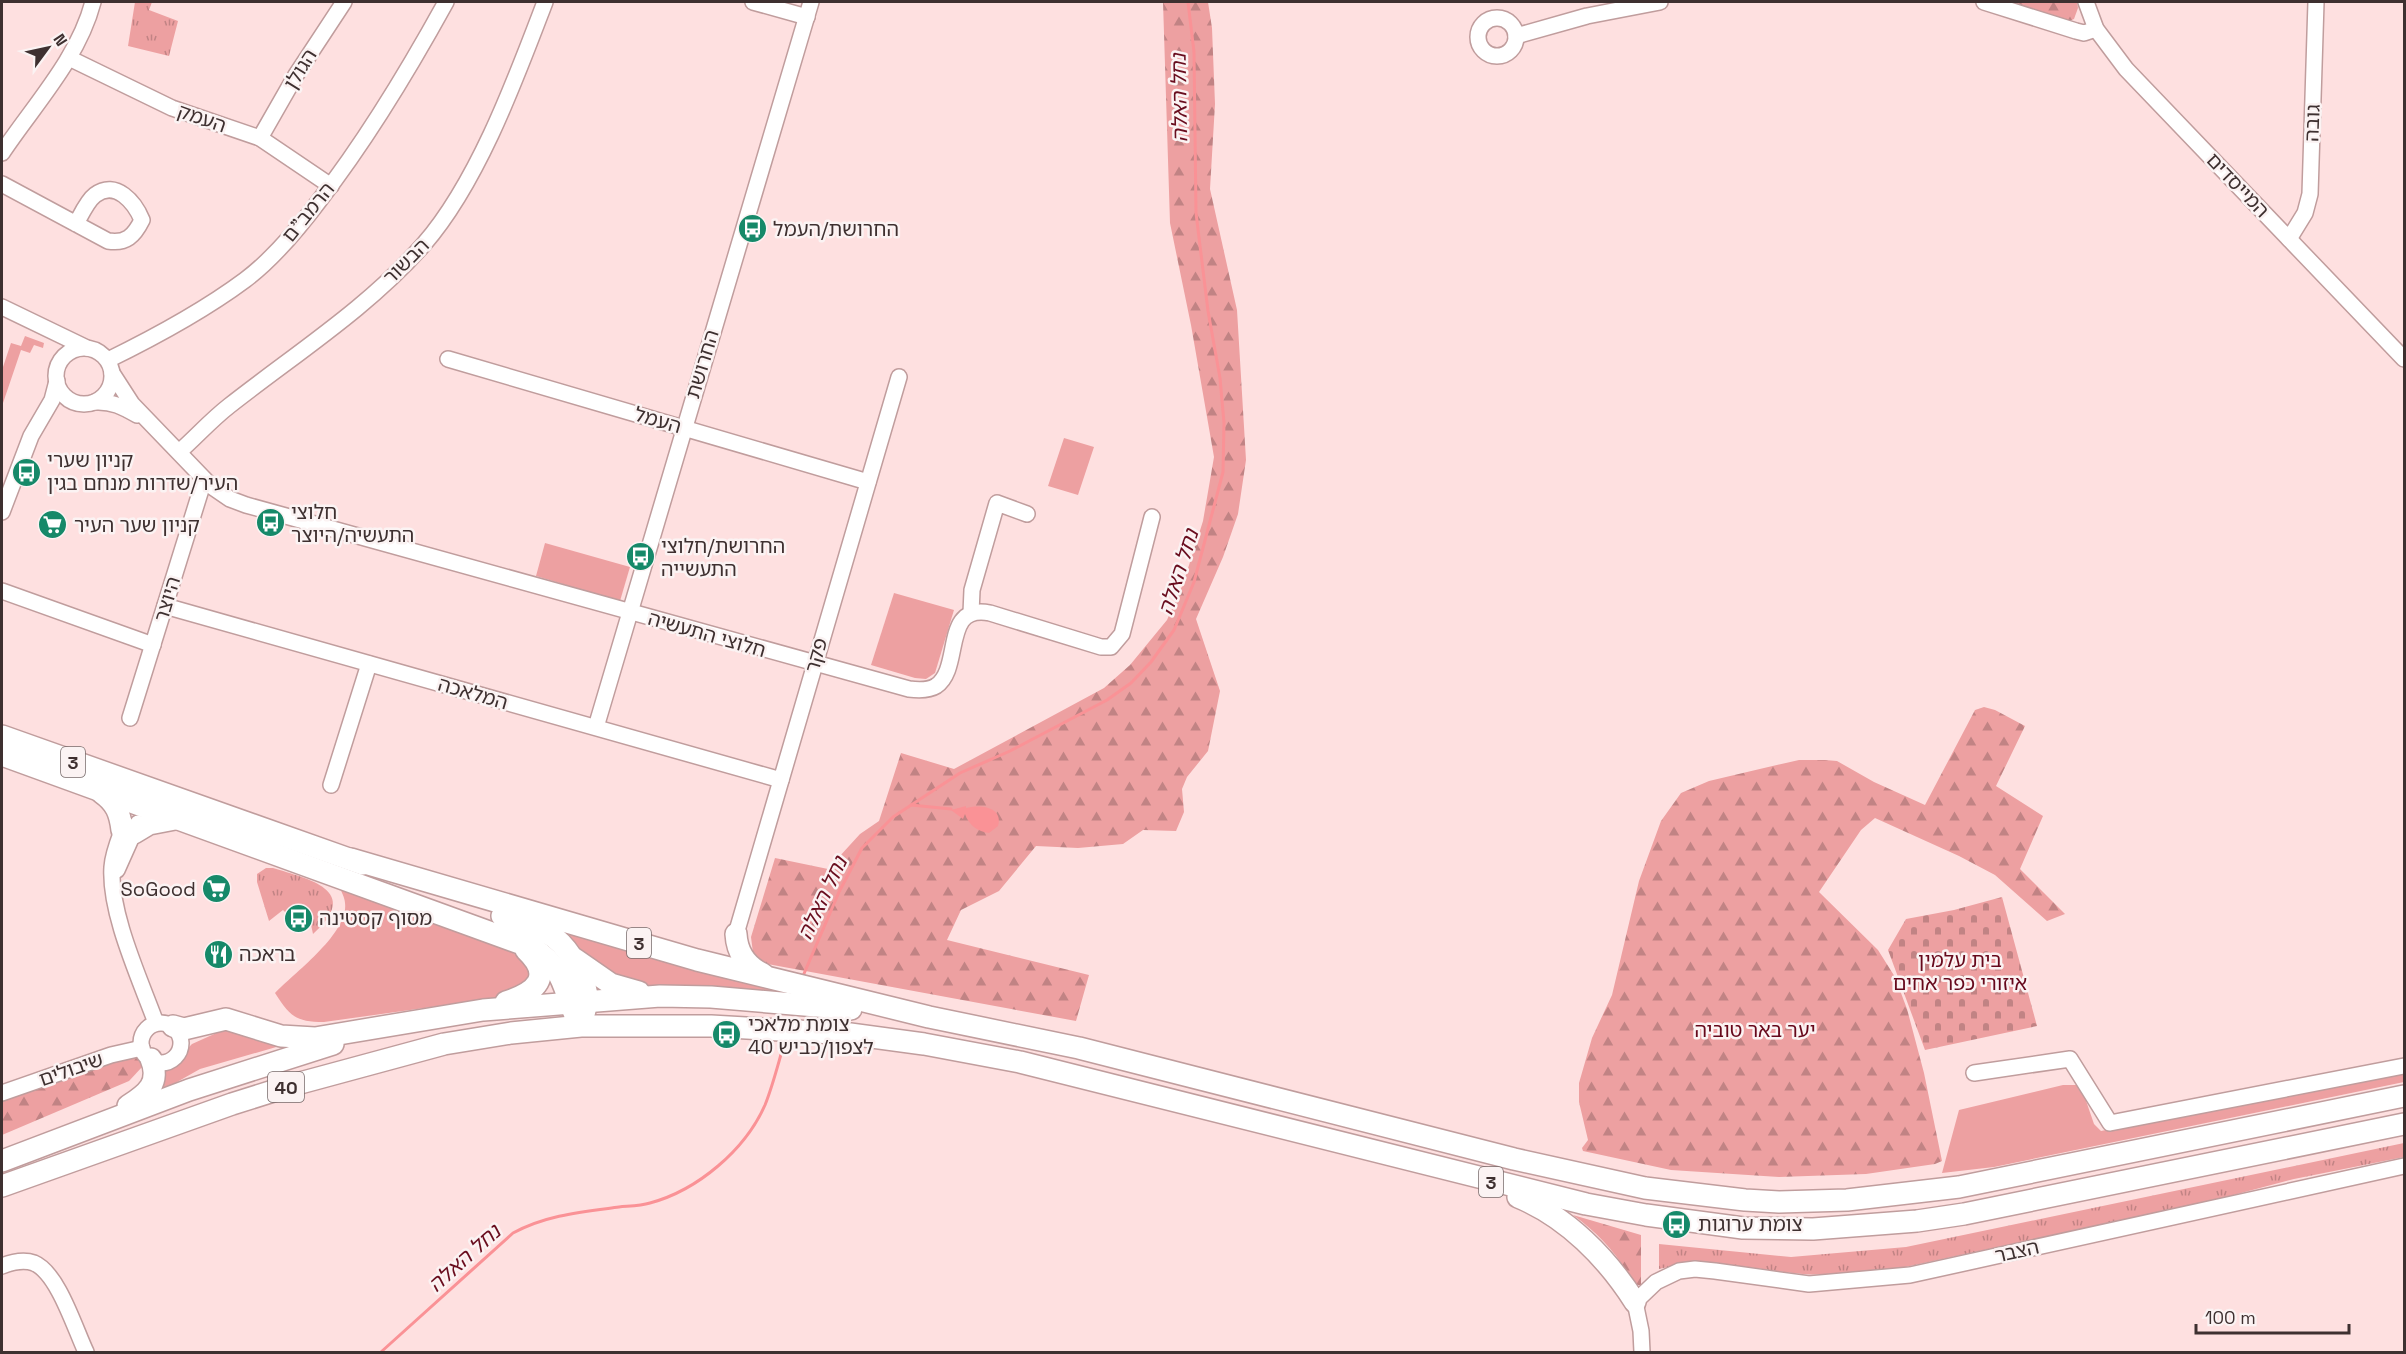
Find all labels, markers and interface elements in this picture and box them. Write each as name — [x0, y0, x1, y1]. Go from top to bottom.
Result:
north arrow — [18, 18, 78, 78]
text: N — [48, 30, 72, 50]
street label: הגולן — [278, 44, 322, 94]
water label: נחל האלה — [1165, 51, 1193, 143]
street label: העמק — [174, 98, 230, 138]
street label: גובה — [2298, 103, 2326, 142]
street label: המייסדים — [2201, 147, 2275, 223]
street label: הרמב"ם — [276, 177, 340, 247]
bus stop icon: החרושת/העמל — [736, 213, 768, 245]
place label: החרושת/העמל — [773, 216, 899, 242]
street label: הבשור — [377, 232, 435, 290]
street label: החרושת — [679, 326, 725, 402]
street label: העמל — [631, 401, 685, 439]
place label: קניון שערי העיר/שדרות מנחם בגין — [47, 447, 238, 496]
bus stop icon: קניון שערי העיר/שדרות מנחם בגין — [10, 456, 42, 488]
place label: חלוצי התעשיה/היוצר — [291, 499, 414, 548]
bus stop icon: חלוצי התעשיה/היוצר — [254, 507, 286, 539]
supermarket icon: קניון שער העיר — [37, 509, 69, 541]
place label: קניון שער העיר — [74, 512, 200, 538]
water label: נחל האלה — [1151, 524, 1205, 618]
place label: החרושת/חלוצי התעשייה — [661, 533, 785, 582]
bus stop icon: החרושת/חלוצי התעשייה — [624, 541, 656, 573]
street label: היוצר — [148, 573, 186, 625]
street label: חלוצי התעשיה — [645, 605, 769, 663]
street label: פקר — [799, 635, 833, 675]
street label: המלאכה — [435, 671, 511, 715]
road number: 3 — [61, 747, 85, 777]
water label: נחל האלה — [791, 850, 854, 944]
supermarket icon: SoGood — [201, 873, 233, 905]
place label: SoGood — [121, 876, 196, 902]
bus stop icon: מסוף קסטינה — [282, 902, 314, 934]
place label: מסוף קסטינה — [319, 905, 432, 931]
road number: 3 — [627, 928, 651, 958]
restaurant icon: בראכה — [202, 938, 234, 970]
place label: בראכה — [239, 941, 296, 967]
park label: בית עלמין איזורי כפר אחים — [1893, 947, 2027, 996]
place label: צומת מלאכי לצפון/כביש 40 — [748, 1011, 874, 1060]
park label: יער באר טוביה — [1694, 1017, 1816, 1043]
bus stop icon: צומת מלאכי לצפון/כביש 40 — [711, 1019, 743, 1051]
street label: שיבולים — [36, 1046, 106, 1092]
road number: 40 — [268, 1072, 304, 1102]
road number: 3 — [1479, 1167, 1503, 1197]
bus stop icon: צומת ערוגות — [1661, 1208, 1693, 1240]
place label: צומת ערוגות — [1698, 1211, 1803, 1237]
water label: נחל האלה — [422, 1217, 507, 1298]
street label: הצבר — [1992, 1233, 2042, 1269]
scale bar — [2196, 1297, 2349, 1335]
text: 100 m — [2205, 1306, 2256, 1329]

